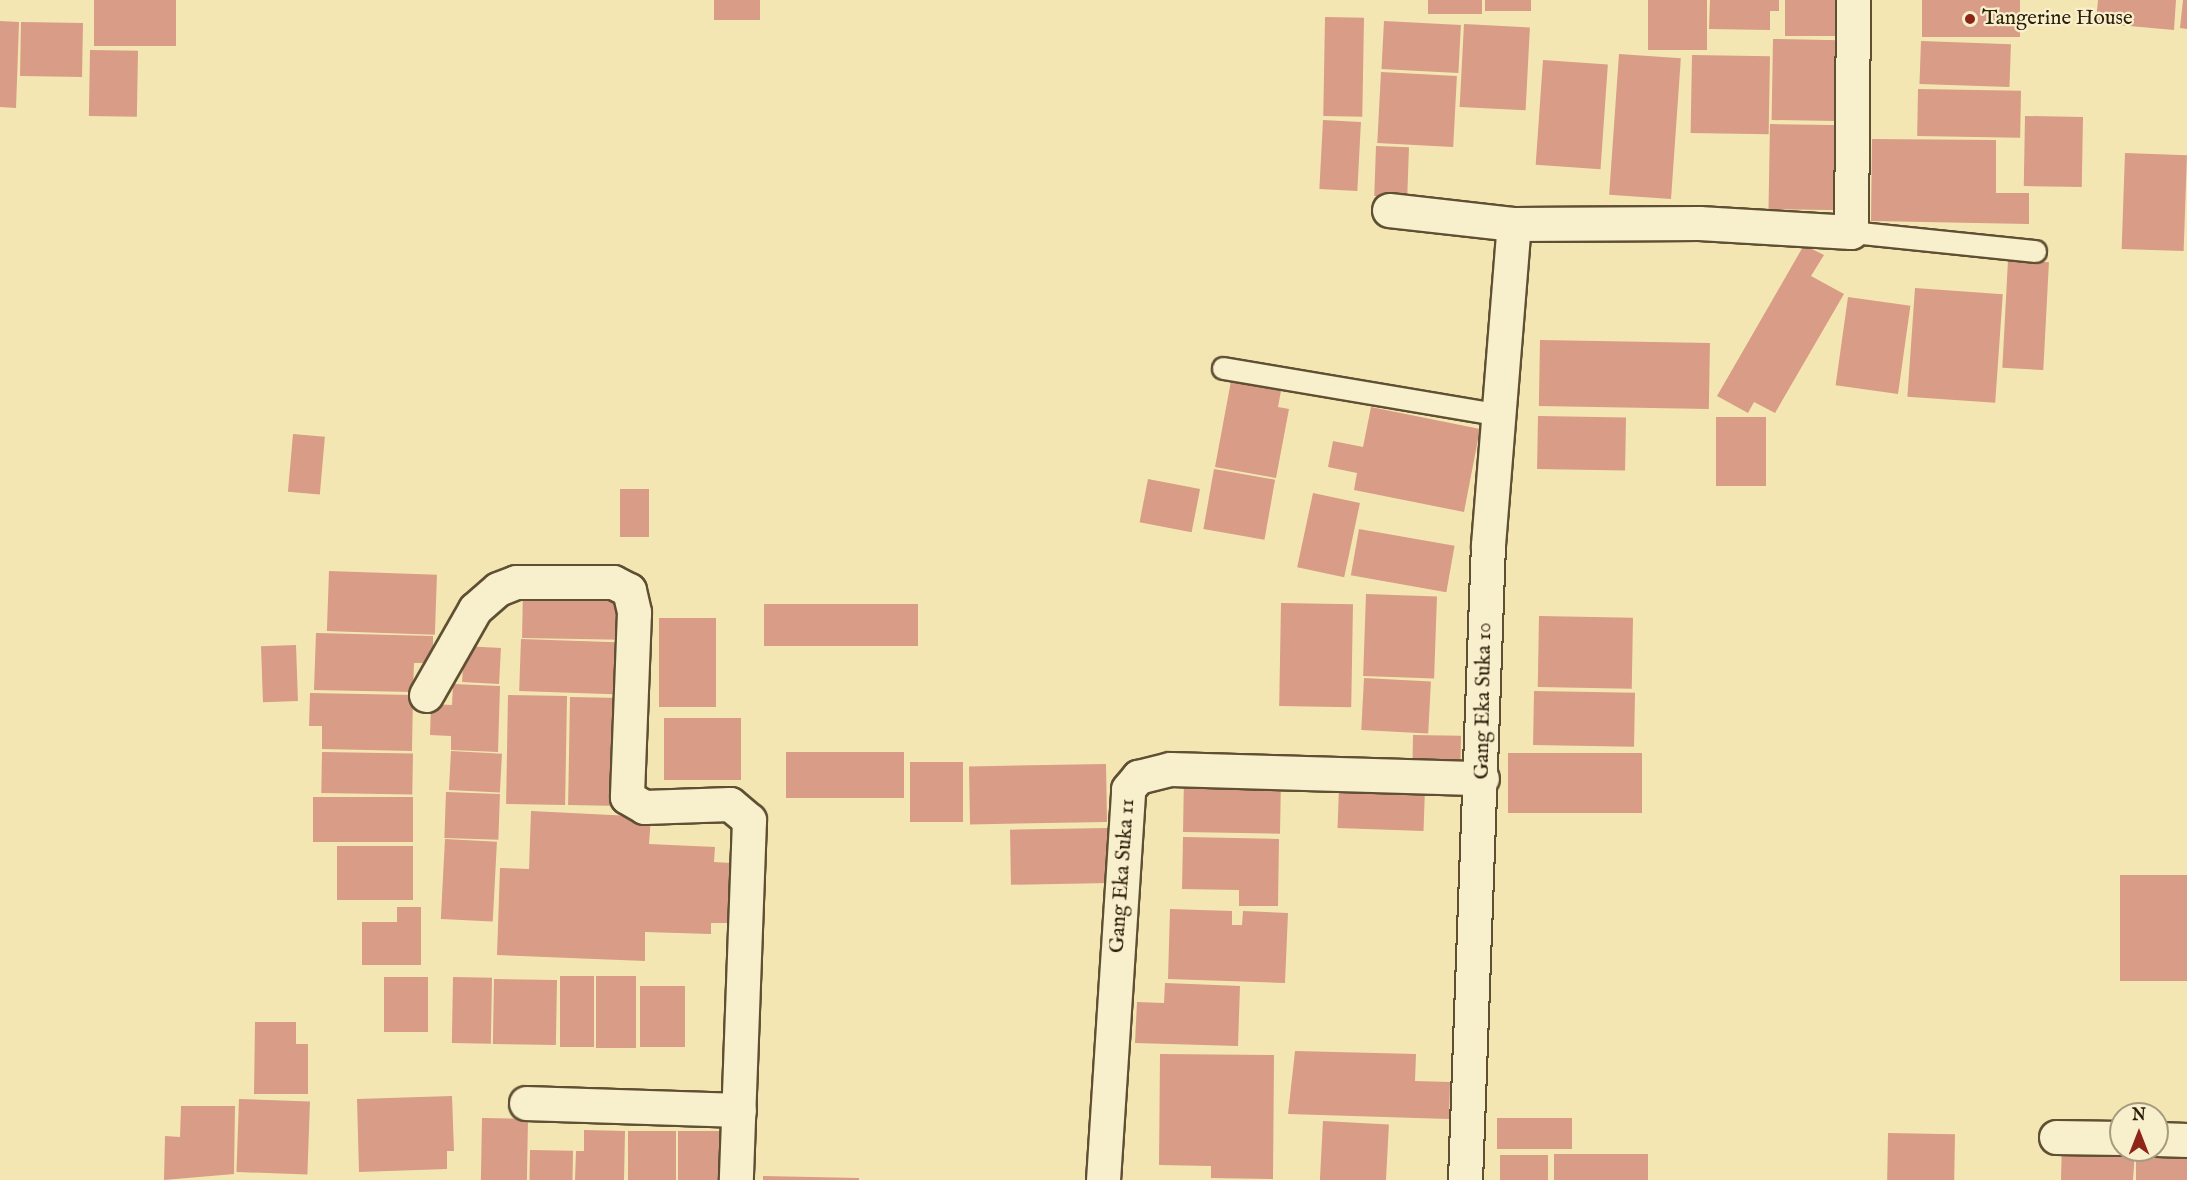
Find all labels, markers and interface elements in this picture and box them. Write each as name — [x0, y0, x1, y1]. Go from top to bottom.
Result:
place label: Tangerine House — [1982, 6, 2133, 32]
marker: Tangerine House — [1963, 12, 1977, 26]
street label: Gang Eka Suka 10 — [1470, 622, 1498, 780]
street label: Gang Eka Suka 11 — [1105, 798, 1141, 954]
north arrow — [2109, 1102, 2169, 1162]
text: N — [2132, 1106, 2146, 1126]

